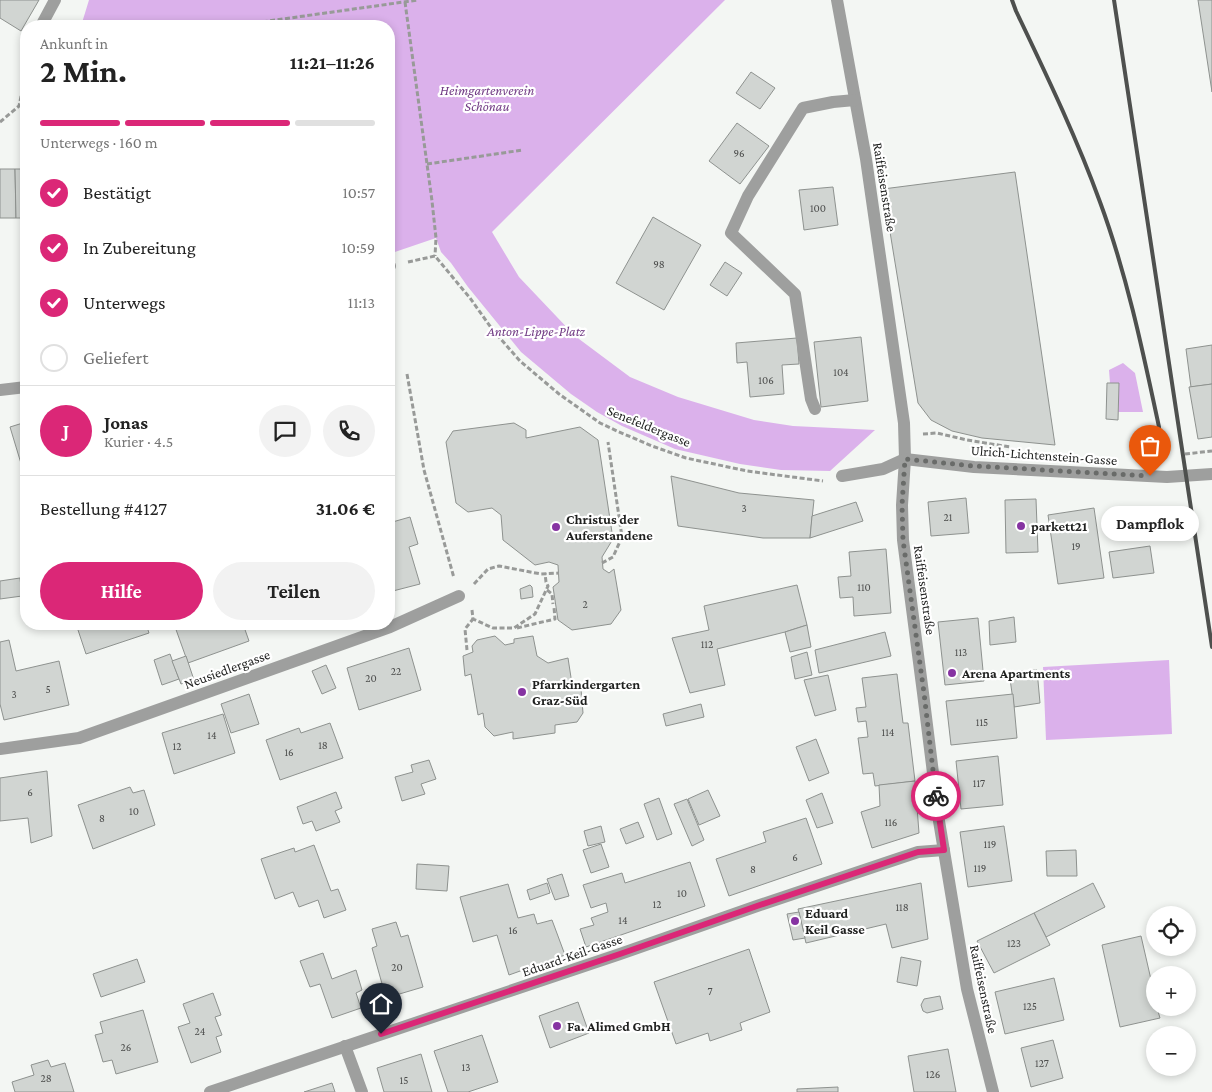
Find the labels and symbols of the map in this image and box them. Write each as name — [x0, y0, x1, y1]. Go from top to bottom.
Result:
park label: Heimgartenverein Schönau — [440, 82, 534, 114]
street label: Raiffeisenstraße — [870, 141, 900, 233]
house number: 96 — [733, 147, 745, 159]
house number: 100 — [810, 202, 826, 214]
house number: 98 — [653, 258, 665, 270]
park label: Anton-Lippe-Platz — [486, 323, 586, 339]
house number: 104 — [833, 366, 849, 378]
house number: 106 — [758, 374, 774, 386]
street label: Senefeldergasse — [605, 402, 693, 450]
pin — [1129, 425, 1171, 476]
street label: Ulrich-Lichtenstein-Gasse — [970, 442, 1118, 468]
house number: 3 — [741, 502, 747, 514]
callout: Dampflok — [1101, 506, 1199, 541]
place label: Christus der Auferstandene — [565, 511, 653, 543]
house number: 21 — [944, 511, 953, 523]
place label: parkett21 — [1031, 518, 1087, 534]
marker: parkett21 — [1015, 520, 1027, 532]
marker: Christus der Auferstandene — [550, 521, 562, 533]
house number: 19 — [1071, 540, 1081, 552]
street label: Raiffeisenstraße — [911, 544, 939, 636]
house number: 110 — [857, 581, 871, 593]
house number: 2 — [582, 598, 588, 610]
house number: 112 — [701, 638, 713, 650]
street label: Neusiedlergasse — [182, 646, 272, 692]
house number: 113 — [955, 646, 967, 658]
house number: 22 — [391, 665, 401, 677]
place label: Arena Apartments — [961, 665, 1070, 681]
marker: Arena Apartments — [946, 667, 958, 679]
house number: 20 — [365, 672, 377, 684]
place label: Pfarrkindergarten Graz-Süd — [532, 676, 640, 708]
house number: 5 — [45, 683, 51, 695]
marker: Pfarrkindergarten Graz-Süd — [516, 686, 528, 698]
house number: 3 — [11, 688, 17, 700]
house number: 115 — [976, 716, 988, 728]
house number: 114 — [882, 726, 895, 738]
house number: 14 — [207, 729, 217, 741]
house number: 18 — [318, 739, 328, 751]
house number: 12 — [173, 740, 181, 752]
house number: 16 — [284, 746, 294, 758]
courier — [911, 771, 961, 821]
house number: 117 — [973, 777, 985, 789]
house number: 6 — [27, 786, 33, 798]
house number: 10 — [129, 805, 139, 817]
house number: 8 — [99, 812, 105, 824]
house number: 116 — [885, 816, 897, 828]
house number: 119 — [984, 838, 996, 850]
house number: 6 — [792, 851, 798, 863]
house number: 119 — [974, 862, 986, 874]
house number: 8 — [750, 863, 756, 875]
house number: 10 — [677, 887, 687, 899]
house number: 12 — [653, 898, 661, 910]
house number: 118 — [895, 901, 909, 913]
place label: Eduard Keil Gasse — [805, 905, 865, 937]
house number: 14 — [618, 914, 628, 926]
marker: Eduard Keil Gasse — [789, 915, 801, 927]
house number: 16 — [508, 924, 518, 936]
street label: Eduard-Keil-Gasse — [520, 930, 624, 980]
house number: 123 — [1007, 937, 1021, 949]
street label: Raiffeisenstraße — [967, 943, 1001, 1035]
house number: 20 — [391, 961, 403, 973]
pin — [360, 983, 402, 1034]
house number: 7 — [707, 985, 713, 997]
house number: 125 — [1023, 1000, 1037, 1012]
place label: Fa. Alimed GmbH — [567, 1018, 671, 1034]
marker: Fa. Alimed GmbH — [551, 1020, 563, 1032]
house number: 24 — [195, 1025, 206, 1037]
house number: 26 — [121, 1041, 131, 1053]
house number: 127 — [1035, 1057, 1049, 1069]
house number: 13 — [462, 1061, 470, 1073]
house number: 126 — [926, 1068, 940, 1080]
house number: 28 — [40, 1072, 52, 1084]
house number: 15 — [400, 1074, 408, 1086]

